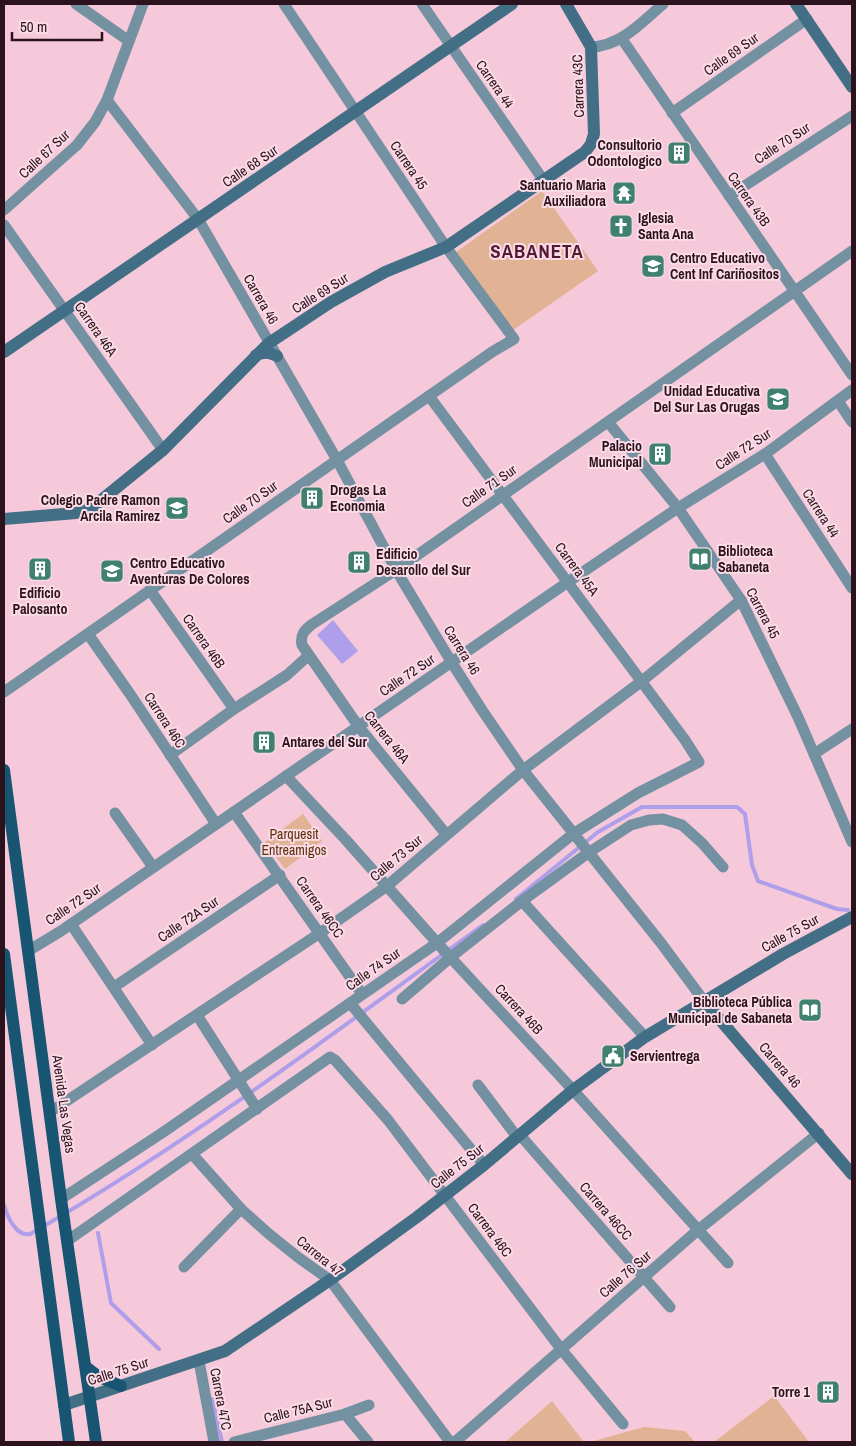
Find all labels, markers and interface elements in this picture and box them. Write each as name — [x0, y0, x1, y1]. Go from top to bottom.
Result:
scale bar — [12, 10, 102, 42]
text: 50 m — [20, 16, 47, 37]
street label: Calle 69 Sur — [700, 28, 762, 79]
street label: Carrera 43C — [568, 54, 588, 118]
street label: Carrera 44 — [472, 56, 518, 112]
street label: Calle 70 Sur — [751, 118, 814, 168]
street label: Calle 67 Sur — [15, 126, 73, 182]
place label: Consultorio Odontologico — [587, 136, 662, 170]
street label: Carrera 45 — [386, 137, 432, 193]
building icon: Consultorio Odontologico — [666, 140, 692, 166]
street label: Calle 68 Sur — [219, 141, 281, 191]
street label: Carrera 43B — [724, 168, 774, 230]
place label: Santuario Maria Auxiliadora — [520, 176, 607, 210]
temple icon: Santuario Maria Auxiliadora — [611, 180, 637, 206]
place label: Iglesia Santa Ana — [638, 209, 694, 243]
church icon: Iglesia Santa Ana — [608, 213, 634, 239]
district label: SABANETA — [490, 238, 584, 264]
place label: Centro Educativo Cent Inf Cariñositos — [670, 249, 779, 283]
school or university icon: Centro Educativo Cent Inf Cariñositos — [640, 253, 666, 279]
street label: Calle 69 Sur — [288, 269, 352, 317]
street label: Carrera 46 — [239, 271, 283, 327]
street label: Carrera 46A — [71, 298, 121, 360]
place label: Unidad Educativa Del Sur Las Orugas — [653, 382, 761, 416]
school or university icon: Unidad Educativa Del Sur Las Orugas — [765, 386, 791, 412]
street label: Calle 72 Sur — [712, 424, 775, 474]
place label: Palacio Municipal — [589, 437, 642, 471]
building icon: Palacio Municipal — [647, 441, 673, 467]
street label: Calle 71 Sur — [458, 460, 520, 511]
street label: Calle 70 Sur — [219, 476, 281, 527]
place label: Drogas La Economia — [330, 481, 387, 515]
building icon: Drogas La Economia — [299, 485, 325, 511]
street label: Carrera 44 — [799, 485, 844, 541]
place label: Colegio Padre Ramon Arcila Ramirez — [41, 491, 160, 525]
school or university icon: Colegio Padre Ramon Arcila Ramirez — [164, 495, 190, 521]
street label: Carrera 45A — [551, 539, 603, 600]
place label: Biblioteca Sabaneta — [718, 542, 773, 576]
place label: Edificio Desarollo del Sur — [376, 545, 471, 579]
library icon: Biblioteca Sabaneta — [687, 546, 713, 572]
building icon: Edificio Desarollo del Sur — [346, 549, 372, 575]
place label: Centro Educativo Aventuras De Colores — [130, 554, 250, 588]
building icon: Edificio Palosanto — [27, 556, 53, 582]
school or university icon: Centro Educativo Aventuras De Colores — [99, 558, 125, 584]
place label: Edificio Palosanto — [13, 584, 67, 618]
street label: Carrera 45 — [742, 585, 784, 641]
street label: Carrera 46B — [179, 610, 229, 672]
street label: Carrera 46 — [440, 622, 484, 678]
street label: Calle 72 Sur — [376, 650, 438, 700]
street label: Carrera 46C — [140, 689, 190, 751]
street label: Carrera 46A — [360, 707, 414, 767]
building icon: Antares del Sur — [251, 729, 277, 755]
place label: Antares del Sur — [282, 733, 367, 751]
park label: Parquesit Entreamigos — [261, 825, 327, 859]
street label: Calle 73 Sur — [366, 831, 426, 885]
street label: Carrera 46CC — [292, 873, 348, 941]
street label: Calle 72 Sur — [42, 879, 104, 929]
street label: Calle 72A Sur — [154, 892, 222, 946]
street label: Calle 75 Sur — [758, 910, 822, 956]
street label: Calle 74 Sur — [342, 943, 404, 994]
street label: Carrera 46B — [491, 980, 547, 1038]
place label: Biblioteca Pública Municipal de Sabaneta — [668, 993, 793, 1027]
library icon: Biblioteca Pública Municipal de Sabaneta — [797, 997, 823, 1023]
street label: Carrera 46 — [755, 1038, 805, 1092]
public building icon: Servientrega — [600, 1043, 626, 1069]
place label: Servientrega — [630, 1047, 700, 1065]
street label: Avenida Las Vegas — [48, 1053, 80, 1154]
street label: Calle 75 Sur — [427, 1139, 488, 1193]
street label: Carrera 46CC — [576, 1178, 636, 1244]
street label: Carrera 46C — [464, 1199, 516, 1261]
street label: Carrera 47 — [293, 1232, 347, 1280]
street label: Calle 76 Sur — [595, 1246, 655, 1302]
street label: Calle 75 Sur — [85, 1353, 151, 1389]
street label: Carrera 47C — [206, 1366, 236, 1432]
building icon: Torre 1 — [815, 1379, 841, 1405]
place label: Torre 1 — [772, 1383, 811, 1401]
street label: Calle 75A Sur — [262, 1393, 334, 1427]

